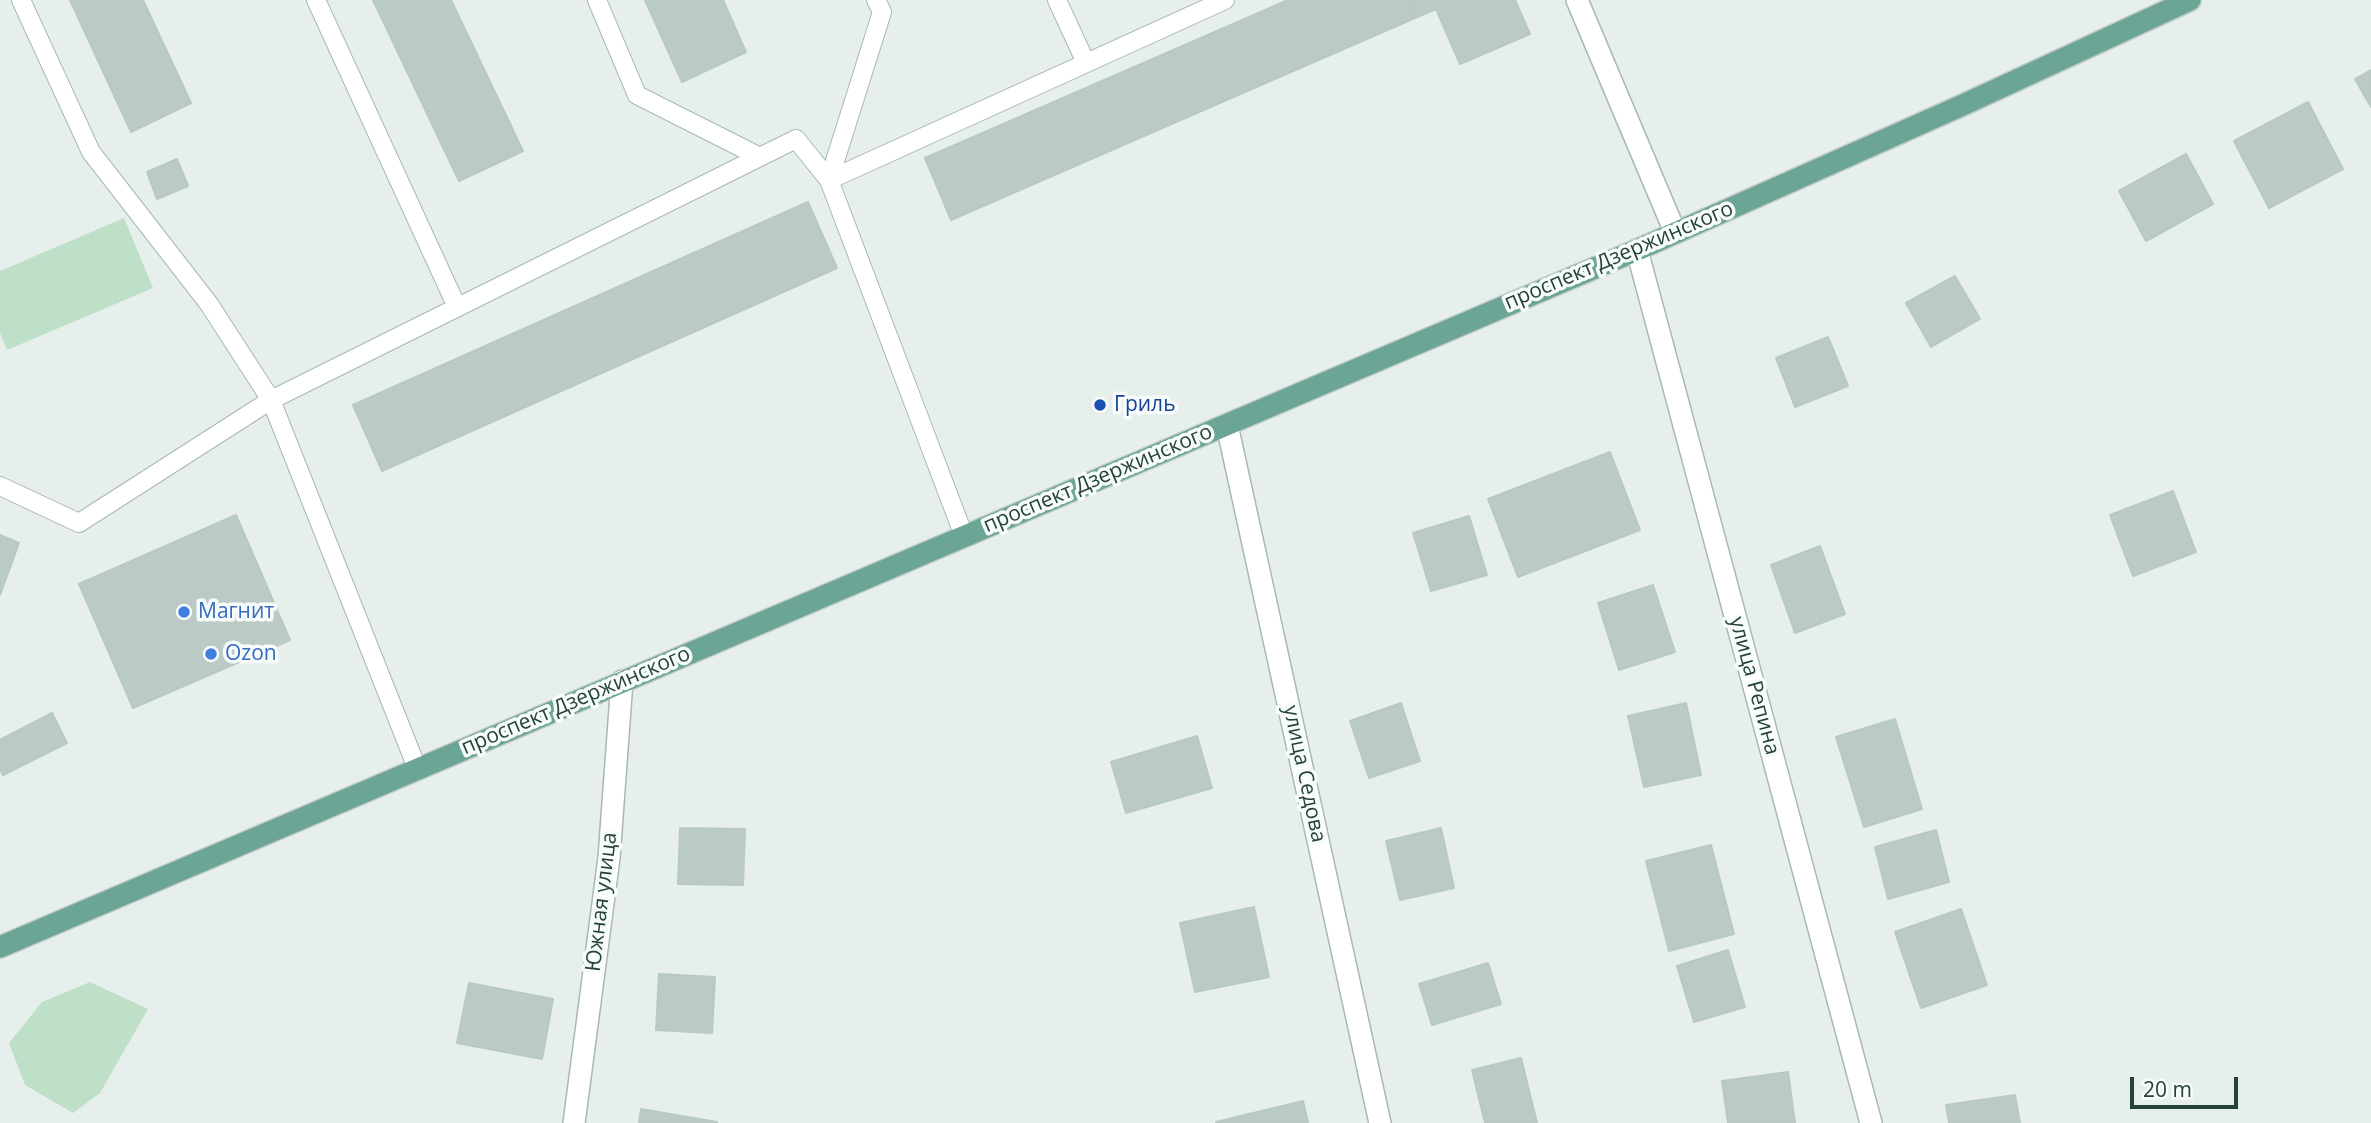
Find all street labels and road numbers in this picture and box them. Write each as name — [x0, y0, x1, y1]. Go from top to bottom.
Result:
street label: проспект Дзержинского — [1501, 196, 1737, 316]
street label: проспект Дзержинского — [980, 419, 1216, 539]
street label: улица Репина — [1723, 614, 1785, 758]
street label: проспект Дзержинского — [458, 641, 694, 761]
street label: улица Седова — [1277, 703, 1331, 845]
street label: Южная улица — [581, 831, 623, 973]

